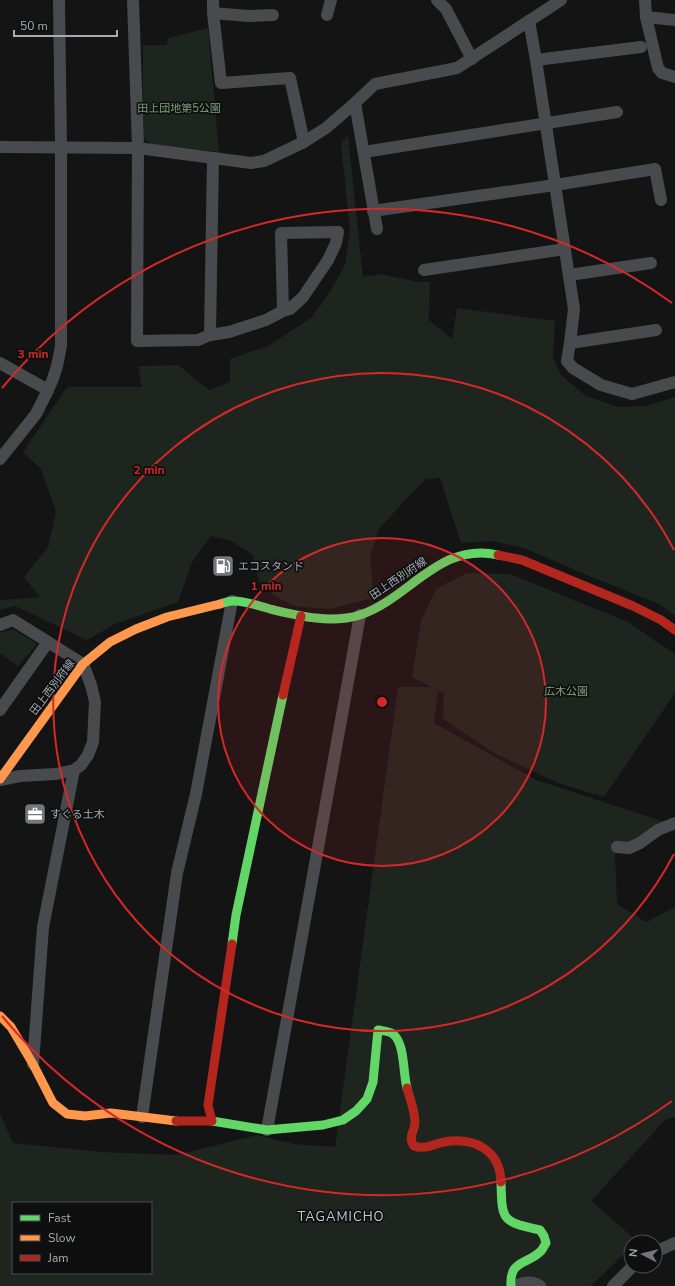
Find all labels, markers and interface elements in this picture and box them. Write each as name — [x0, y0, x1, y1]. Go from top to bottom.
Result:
scale bar — [14, 12, 117, 38]
text: 50 m — [20, 18, 48, 34]
park label: 田上団地第5公園 — [137, 101, 221, 116]
text: 3 min — [17, 346, 49, 362]
text: 2 min — [133, 462, 165, 478]
fuel station icon: エコスタンド — [210, 553, 236, 579]
street label: 田上西別府線 — [367, 554, 430, 603]
place label: エコスタンド — [238, 559, 304, 574]
text: 1 min — [250, 578, 282, 594]
street label: 田上西別府線 — [27, 656, 78, 718]
park label: 広木公園 — [544, 684, 588, 699]
centre of rings — [375, 695, 389, 709]
office icon: すぐる土木 — [22, 801, 48, 827]
place label: すぐる土木 — [50, 807, 105, 822]
legend — [12, 1202, 152, 1274]
district label: TAGAMICHO — [297, 1208, 385, 1226]
text: Fast — [48, 1210, 71, 1226]
text: Slow — [48, 1230, 76, 1246]
north arrow — [623, 1234, 663, 1274]
text: N — [626, 1248, 642, 1258]
text: Jam — [47, 1250, 69, 1266]

